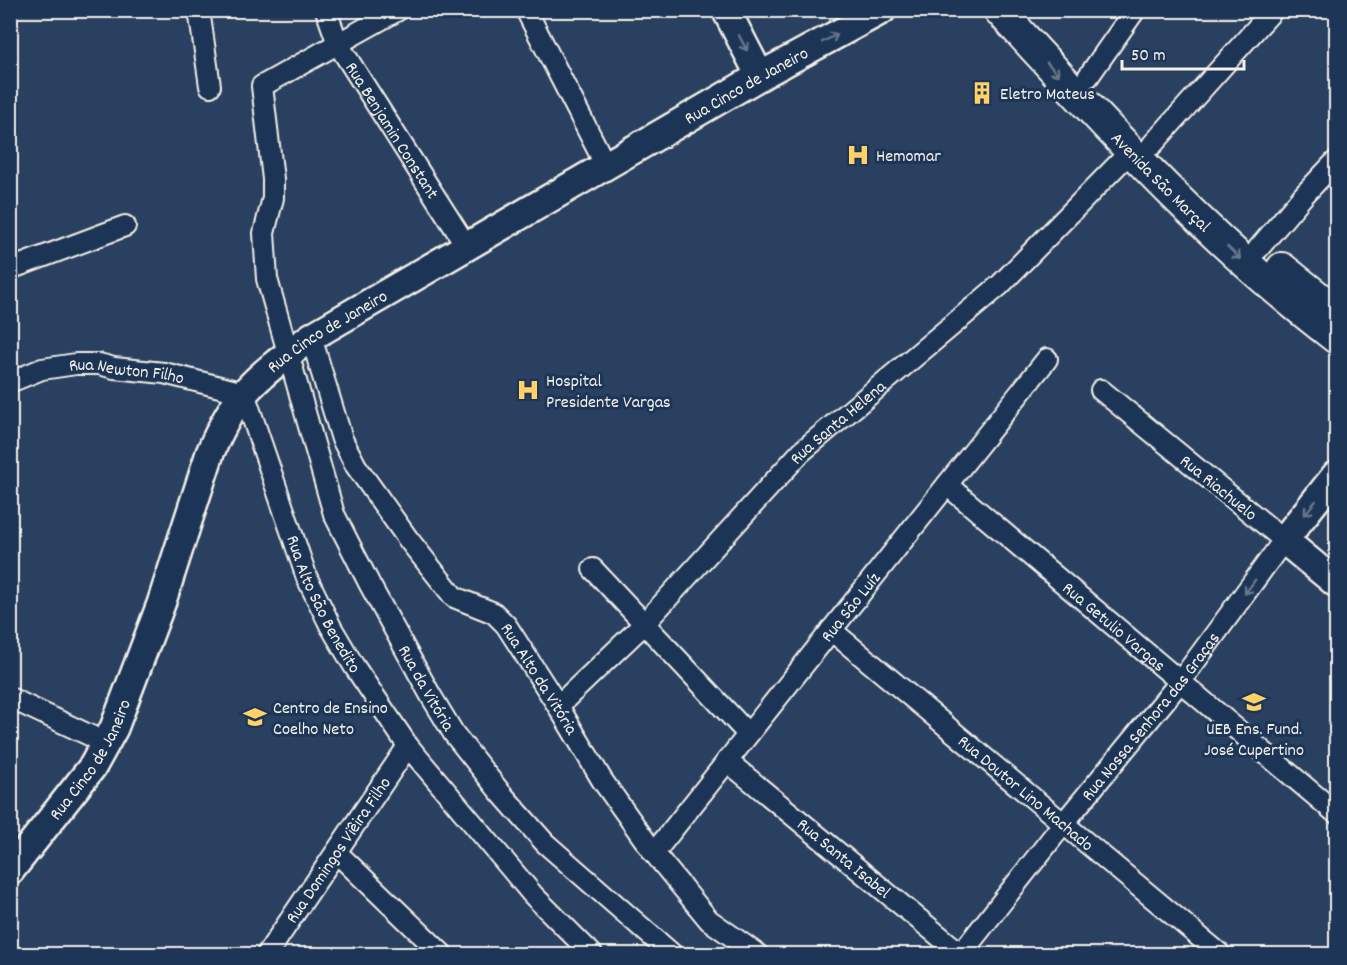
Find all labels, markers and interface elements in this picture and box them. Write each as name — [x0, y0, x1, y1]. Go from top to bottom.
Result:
one-way arrow — [821, 32, 839, 43]
scale bar — [1122, 33, 1244, 71]
one-way arrow — [737, 34, 749, 51]
street label: Rua Cinco de Janeiro — [681, 42, 814, 132]
text: 50 m — [1131, 44, 1166, 69]
street label: Rua Benjamin Constant — [338, 58, 444, 205]
one-way arrow — [1046, 61, 1060, 76]
building icon: Eletro Mateus — [969, 80, 995, 106]
place label: Eletro Mateus — [1000, 83, 1095, 108]
street label: Avenida São Marçal — [1104, 127, 1216, 240]
hospital icon: Hemomar — [845, 142, 871, 168]
place label: Hemomar — [876, 145, 941, 170]
one-way arrow — [1227, 246, 1242, 260]
street label: Rua Cinco de Janeiro — [263, 285, 393, 381]
street label: Rua Newton Filho — [67, 354, 186, 393]
place label: Hospital Presidente Vargas — [546, 370, 671, 416]
street label: Rua Santa Helena — [785, 375, 893, 471]
hospital icon: Hospital Presidente Vargas — [515, 377, 541, 403]
street label: Rua Riachuelo — [1173, 450, 1261, 528]
one-way arrow — [1304, 500, 1317, 516]
street label: Rua Alto São Benedito — [278, 532, 365, 679]
street label: Rua São Luíz — [816, 567, 888, 649]
street label: Rua Getulio Vargas — [1056, 577, 1170, 679]
one-way arrow — [1244, 579, 1256, 595]
street label: Rua Alto da Vitória — [493, 619, 583, 741]
street label: Rua Nossa Senhora das Graças — [1077, 628, 1227, 807]
street label: Rua da Vitória — [390, 641, 460, 737]
school or university icon: UEB Ens. Fund. José Cupertino — [1241, 689, 1267, 715]
street label: Rua Cinco de Janeiro — [45, 696, 139, 826]
place label: Centro de Ensino Coelho Neto — [273, 697, 388, 743]
school or university icon: Centro de Ensino Coelho Neto — [242, 704, 268, 730]
place label: UEB Ens. Fund. José Cupertino — [1204, 718, 1304, 764]
street label: Rua Doutor Lino Machado — [951, 730, 1098, 859]
street label: Rua Domingos Viêira Filho — [281, 773, 398, 929]
street label: Rua Santa Isabel — [790, 813, 895, 906]

